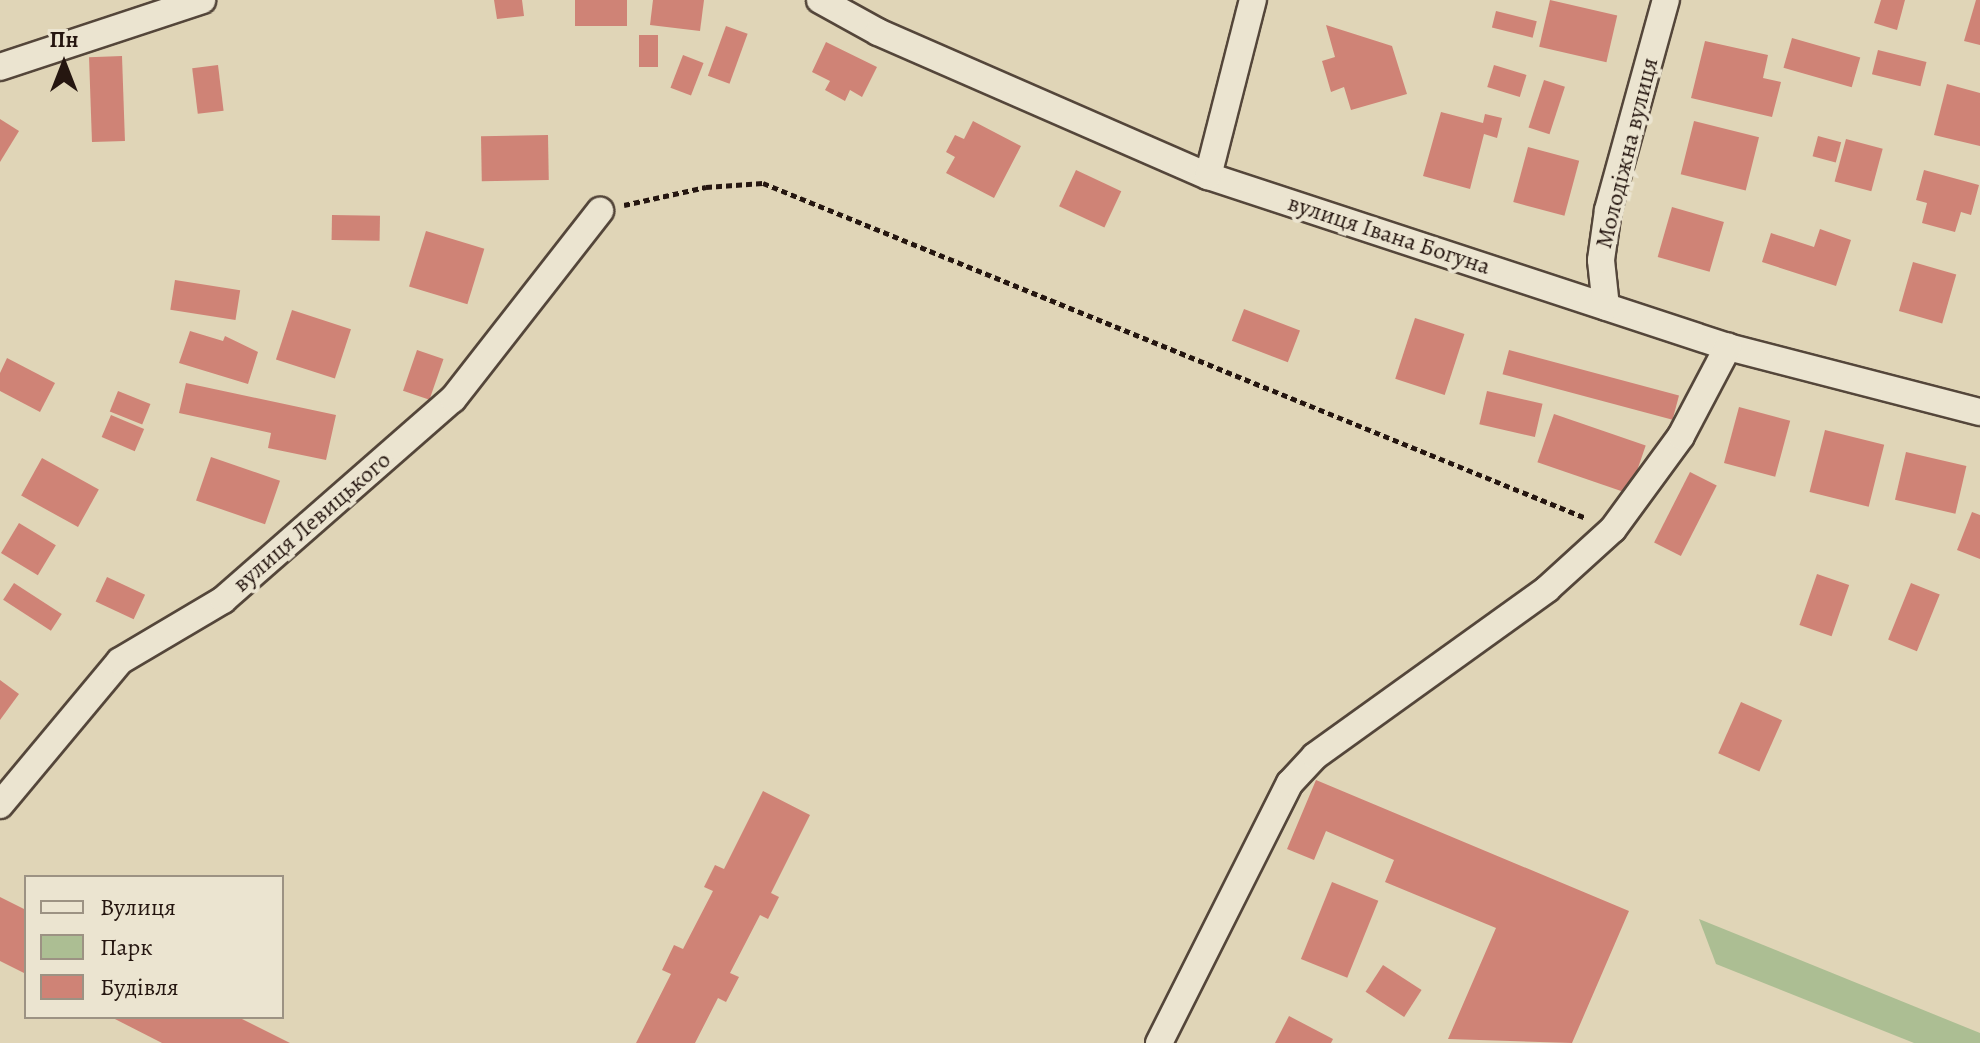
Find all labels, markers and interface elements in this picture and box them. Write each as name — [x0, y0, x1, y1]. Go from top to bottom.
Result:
north arrow — [24, 24, 104, 104]
text: Пн — [50, 25, 78, 55]
street label: Молодіжна вулиця — [1589, 55, 1665, 251]
street label: вулиця Івана Богуна — [1284, 189, 1494, 281]
street label: вулиця Левицького — [227, 446, 397, 598]
legend — [24, 875, 284, 1019]
text: Вулиця — [100, 891, 176, 923]
text: Парк — [100, 931, 153, 963]
text: Будівля — [100, 971, 179, 1003]

